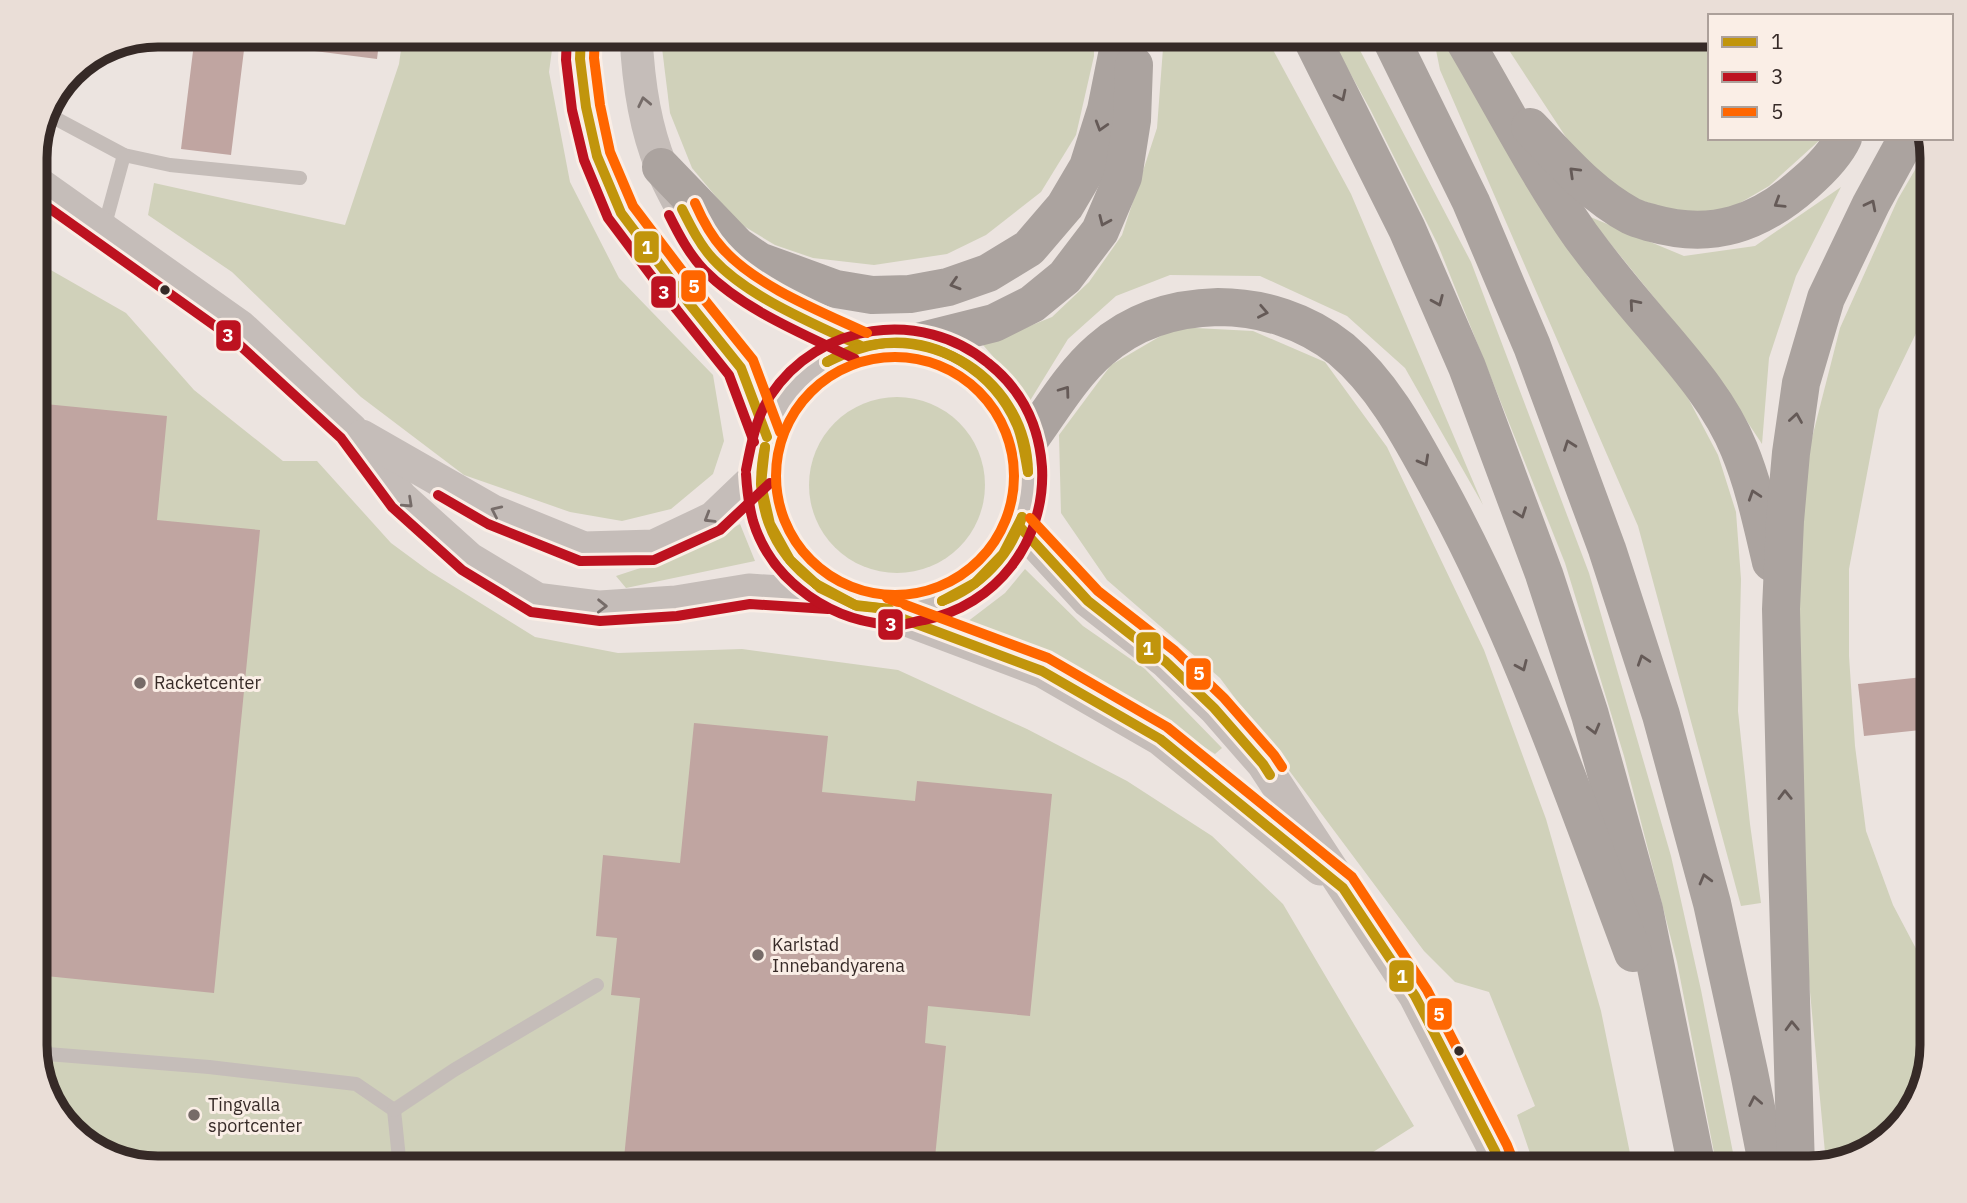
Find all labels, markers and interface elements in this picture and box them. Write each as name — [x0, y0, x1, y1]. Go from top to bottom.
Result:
legend — [1708, 14, 1953, 140]
text: 1 — [1771, 27, 1784, 55]
text: 3 — [1771, 62, 1784, 90]
one-way arrow — [1332, 89, 1346, 101]
one-way arrow — [637, 96, 652, 108]
text: 5 — [1771, 97, 1784, 125]
one-way arrow — [1095, 119, 1110, 131]
one-way arrow — [1569, 168, 1582, 181]
one-way arrow — [1774, 195, 1787, 208]
one-way arrow — [1862, 200, 1876, 212]
one-way arrow — [1098, 214, 1112, 226]
line badge: 1 — [633, 230, 660, 264]
text: 1 — [641, 235, 653, 259]
line badge: 5 — [680, 269, 707, 303]
text: 5 — [688, 274, 700, 298]
line badge: 3 — [650, 275, 677, 309]
one-way arrow — [949, 276, 961, 291]
text: 3 — [658, 280, 670, 304]
unlabelled marker — [158, 283, 172, 297]
one-way arrow — [1430, 294, 1444, 306]
one-way arrow — [1630, 299, 1642, 312]
one-way arrow — [1257, 304, 1269, 319]
line badge: 3 — [215, 319, 242, 352]
text: 3 — [222, 323, 234, 347]
one-way arrow — [1057, 386, 1069, 399]
one-way arrow — [1788, 413, 1803, 424]
one-way arrow — [1563, 440, 1577, 452]
one-way arrow — [1416, 454, 1429, 466]
one-way arrow — [1748, 489, 1762, 501]
one-way arrow — [399, 494, 412, 507]
one-way arrow — [491, 506, 503, 520]
one-way arrow — [1513, 507, 1527, 519]
one-way arrow — [704, 510, 717, 523]
one-way arrow — [597, 598, 608, 614]
line badge: 3 — [877, 608, 904, 641]
text: 3 — [885, 612, 897, 636]
line badge: 1 — [1135, 631, 1162, 665]
text: 1 — [1142, 636, 1154, 660]
one-way arrow — [1637, 655, 1652, 667]
line badge: 5 — [1185, 657, 1212, 691]
one-way arrow — [1514, 659, 1528, 671]
text: 5 — [1193, 661, 1205, 685]
place label: Racketcenter — [154, 671, 261, 694]
marker: Racketcenter — [132, 675, 148, 691]
one-way arrow — [1586, 722, 1600, 734]
one-way arrow — [1777, 789, 1793, 800]
one-way arrow — [1699, 873, 1713, 885]
place label: Karlstad Innebandyarena — [772, 933, 905, 977]
marker: Karlstad Innebandyarena — [750, 947, 766, 963]
line badge: 1 — [1388, 959, 1415, 993]
text: 1 — [1396, 964, 1408, 988]
line badge: 5 — [1426, 997, 1453, 1031]
text: 5 — [1433, 1002, 1445, 1026]
one-way arrow — [1784, 1021, 1799, 1032]
unlabelled marker — [1452, 1044, 1466, 1058]
place label: Tingvalla sportcenter — [208, 1093, 302, 1137]
one-way arrow — [1748, 1095, 1763, 1107]
marker: Tingvalla sportcenter — [186, 1107, 202, 1123]

